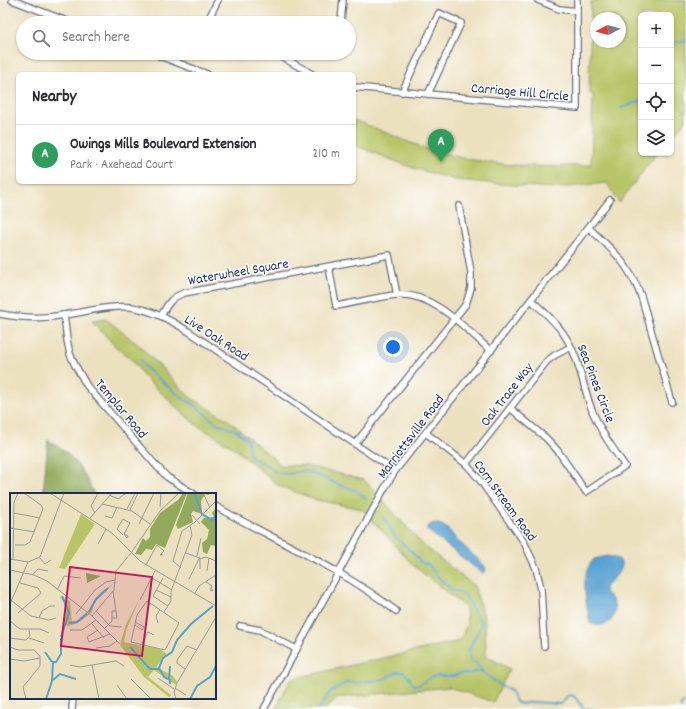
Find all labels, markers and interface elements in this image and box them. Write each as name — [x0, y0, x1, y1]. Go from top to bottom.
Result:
north arrow — [590, 12, 626, 48]
map controls — [638, 12, 674, 156]
button: + — [638, 12, 674, 48]
search box — [16, 16, 356, 60]
icon: search — [30, 27, 52, 49]
text: Search here — [62, 27, 130, 49]
button: − — [638, 48, 674, 84]
street label: Carriage Hill Circle — [470, 79, 569, 107]
button: locate — [638, 84, 674, 120]
text: Nearby — [32, 86, 76, 110]
button: layers — [638, 120, 674, 156]
pin: A — [428, 129, 454, 162]
text: Owings Mills Boulevard Extension — [70, 134, 257, 156]
text: A — [41, 145, 49, 164]
text: 210 m — [312, 145, 340, 164]
text: Park · Axehead Court — [70, 156, 173, 175]
street label: Waterwheel Square — [187, 254, 290, 292]
street label: Live Oak Road — [180, 310, 252, 367]
your location — [383, 337, 403, 357]
street label: Sea Pines Circle — [571, 342, 619, 426]
street label: Oak Trace Way — [476, 359, 539, 431]
street label: Templar Road — [90, 375, 151, 443]
street label: Marriottsville Road — [373, 391, 450, 483]
street label: Corn Stream Road — [468, 456, 541, 546]
inset map — [10, 493, 216, 699]

